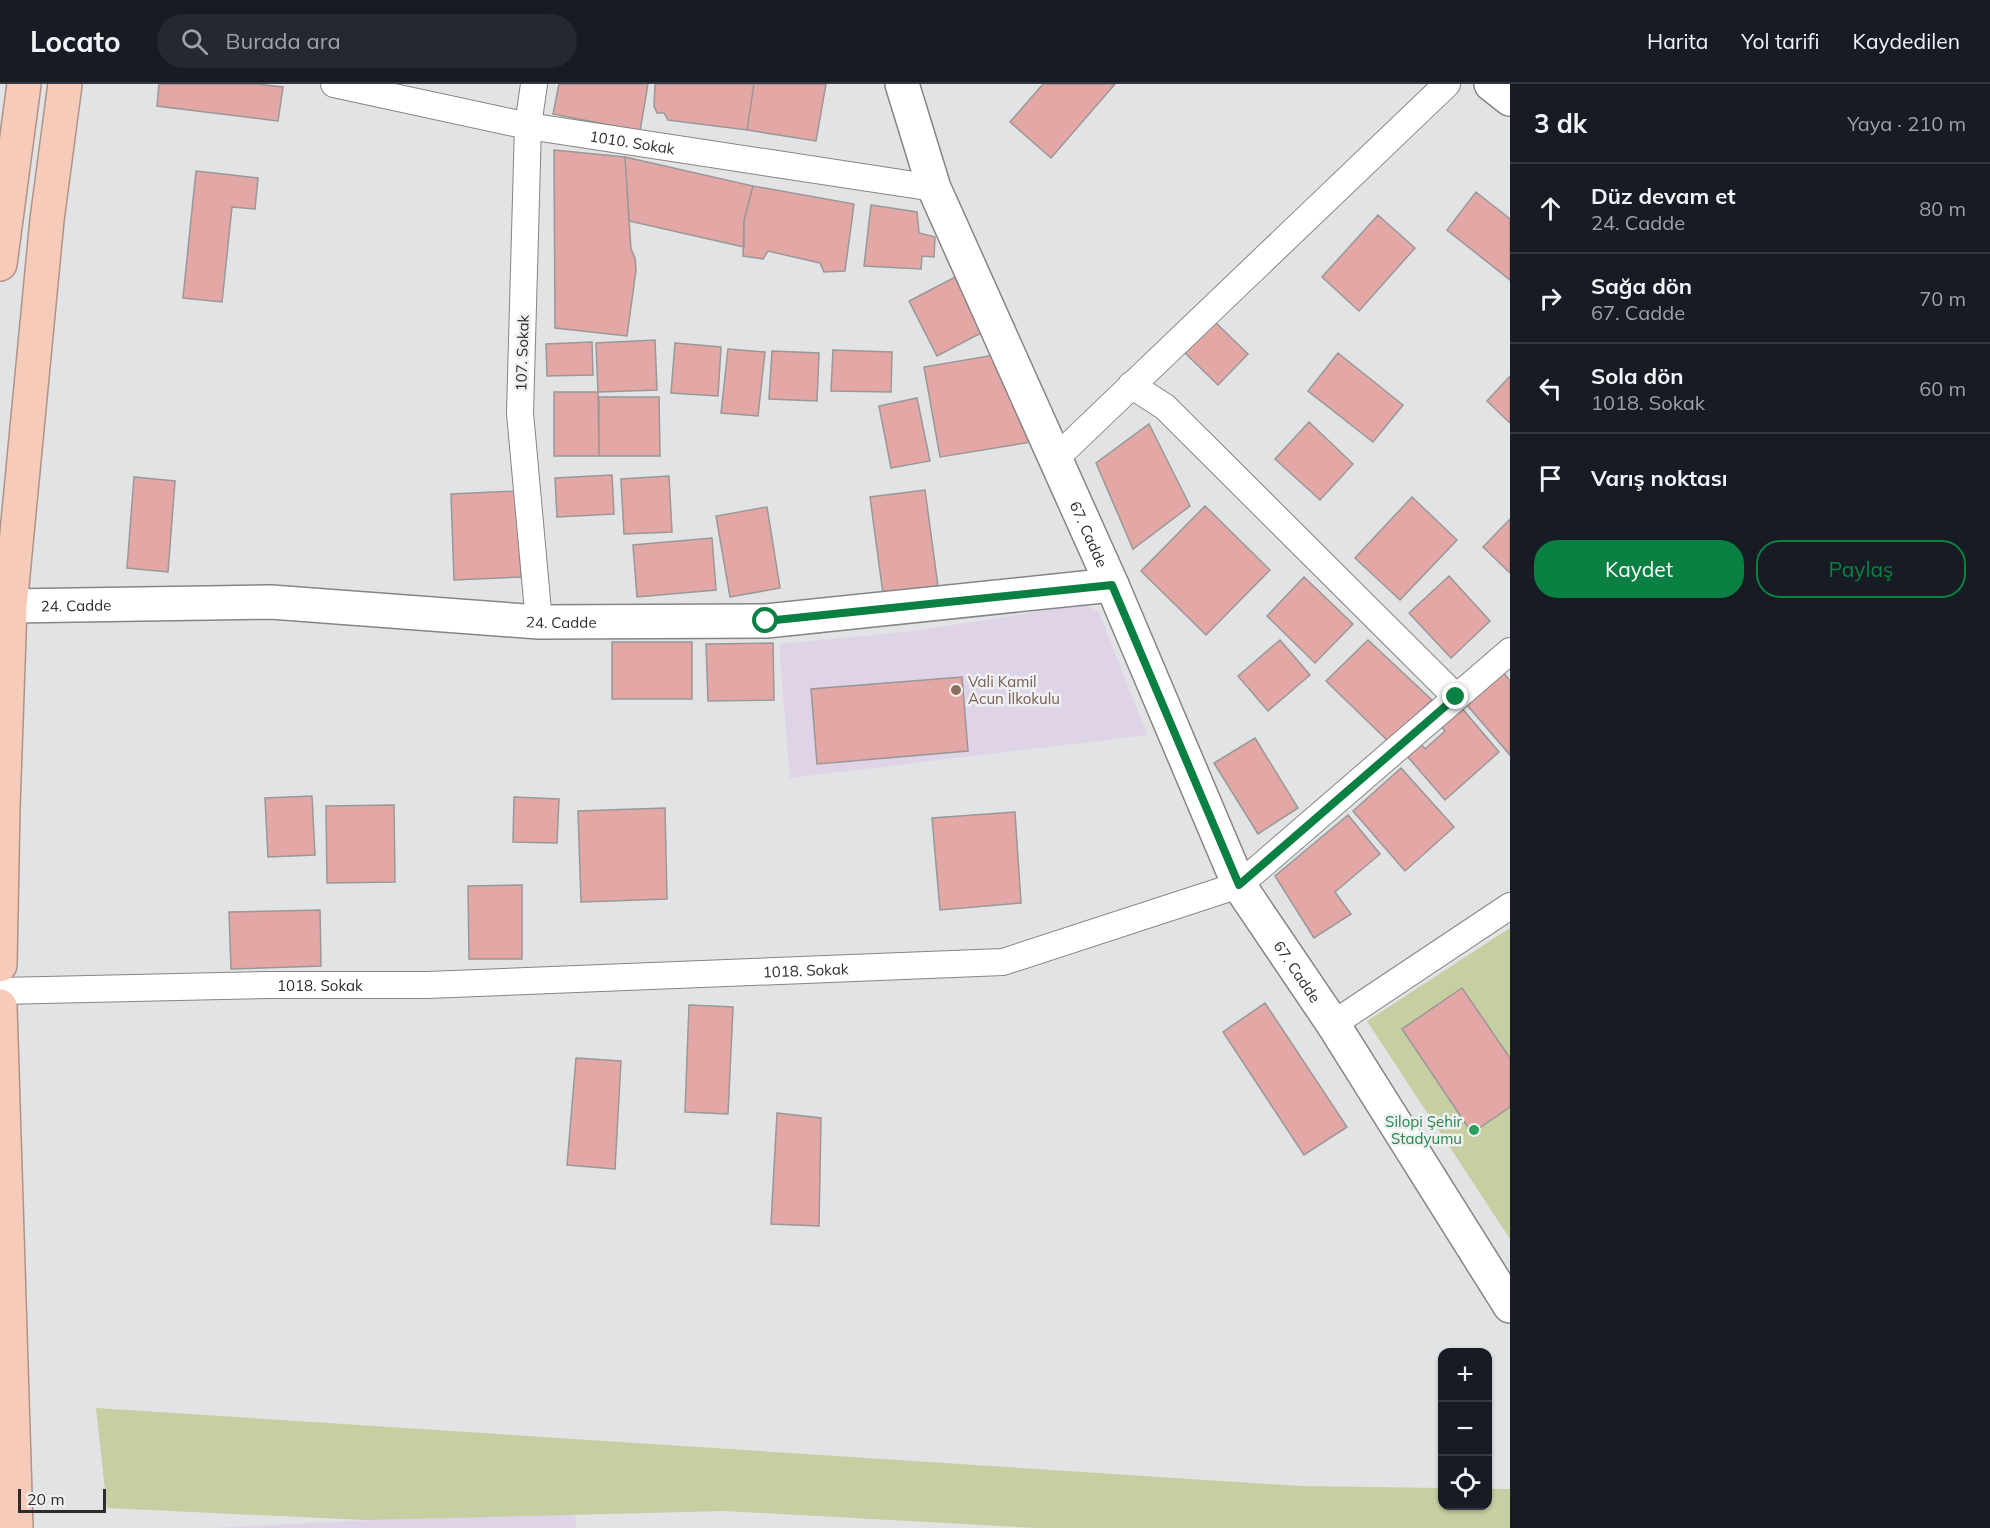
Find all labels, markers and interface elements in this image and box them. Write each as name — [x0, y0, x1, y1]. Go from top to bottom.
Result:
search box — [157, 14, 577, 68]
text: Locato — [30, 24, 121, 59]
icon: search — [178, 25, 211, 58]
text: Burada ara — [226, 27, 341, 55]
text: Harita — [1647, 28, 1708, 54]
text: Yol tarifi — [1741, 28, 1820, 54]
text: Kaydedilen — [1853, 28, 1960, 54]
text: 3 dk — [1534, 107, 1587, 140]
text: Yaya · 210 m — [1847, 111, 1966, 136]
street label: 1010. Sokak — [588, 126, 676, 158]
text: Düz devam et — [1591, 182, 1736, 210]
icon: ahead — [1534, 192, 1567, 225]
text: 80 m — [1919, 196, 1966, 221]
text: 24. Cadde — [1591, 210, 1685, 235]
text: Sağa dön — [1591, 272, 1692, 300]
icon: right — [1534, 282, 1567, 315]
text: 70 m — [1919, 286, 1966, 311]
text: 67. Cadde — [1591, 300, 1685, 325]
street label: 107. Sokak — [511, 314, 533, 392]
text: Sola dön — [1591, 362, 1684, 390]
icon: left — [1534, 372, 1567, 405]
text: 60 m — [1919, 376, 1966, 401]
text: 1018. Sokak — [1591, 390, 1705, 415]
icon: arrive — [1534, 462, 1567, 495]
text: Varış noktası — [1591, 464, 1727, 492]
street label: 67. Cadde — [1066, 498, 1112, 570]
button: Kaydet — [1534, 540, 1744, 598]
button: Paylaş — [1756, 540, 1966, 598]
street label: 24. Cadde — [41, 595, 111, 615]
route start — [752, 607, 778, 633]
street label: 24. Cadde — [525, 612, 597, 632]
place label: Vali Kamil Acun İlkokulu — [968, 672, 1060, 708]
marker: Vali Kamil Acun İlkokulu — [949, 683, 963, 697]
route end — [1442, 683, 1468, 709]
street label: 67. Cadde — [1270, 937, 1325, 1006]
street label: 1018. Sokak — [762, 959, 849, 981]
street label: 1018. Sokak — [277, 976, 363, 995]
place label: Silopi Şehir Stadyumu — [1385, 1112, 1463, 1148]
marker: Silopi Şehir Stadyumu — [1467, 1123, 1481, 1137]
map controls — [1438, 1348, 1492, 1510]
button: + — [1438, 1348, 1492, 1402]
button: − — [1438, 1402, 1492, 1456]
button: locate — [1438, 1456, 1492, 1510]
scale bar — [18, 1486, 106, 1514]
text: 20 m — [27, 1489, 64, 1509]

